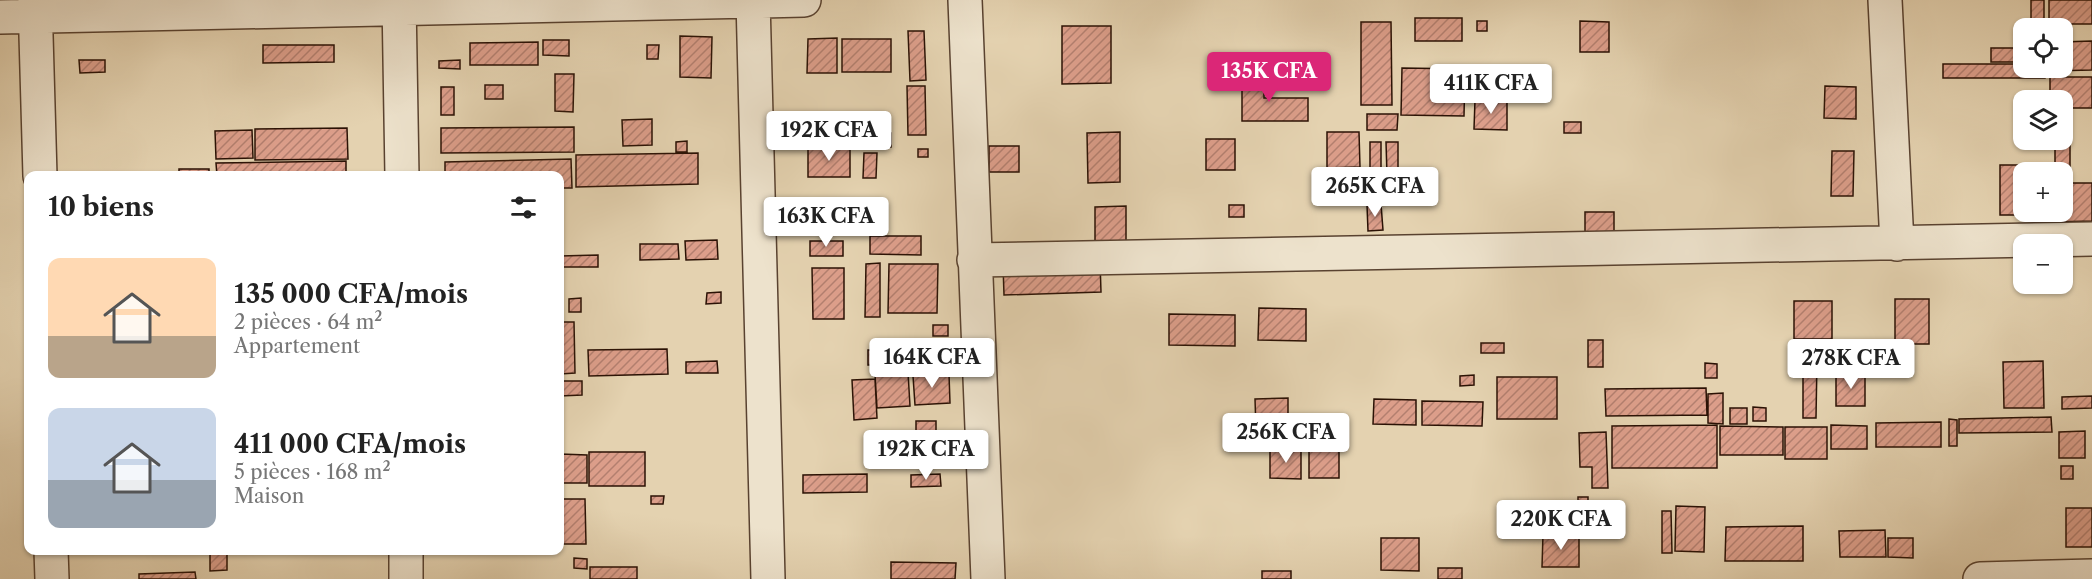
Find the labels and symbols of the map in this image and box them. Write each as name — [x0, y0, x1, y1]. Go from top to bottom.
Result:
pin: 135K CFA — [1207, 52, 1331, 103]
pin: 411K CFA — [1429, 64, 1553, 115]
pin: 192K CFA — [767, 111, 891, 162]
pin: 265K CFA — [1313, 167, 1437, 218]
pin: 163K CFA — [764, 197, 888, 248]
pin: 164K CFA — [870, 338, 994, 389]
pin: 278K CFA — [1789, 339, 1913, 390]
pin: 256K CFA — [1224, 413, 1348, 464]
pin: 192K CFA — [864, 430, 988, 481]
pin: 220K CFA — [1499, 500, 1623, 551]

